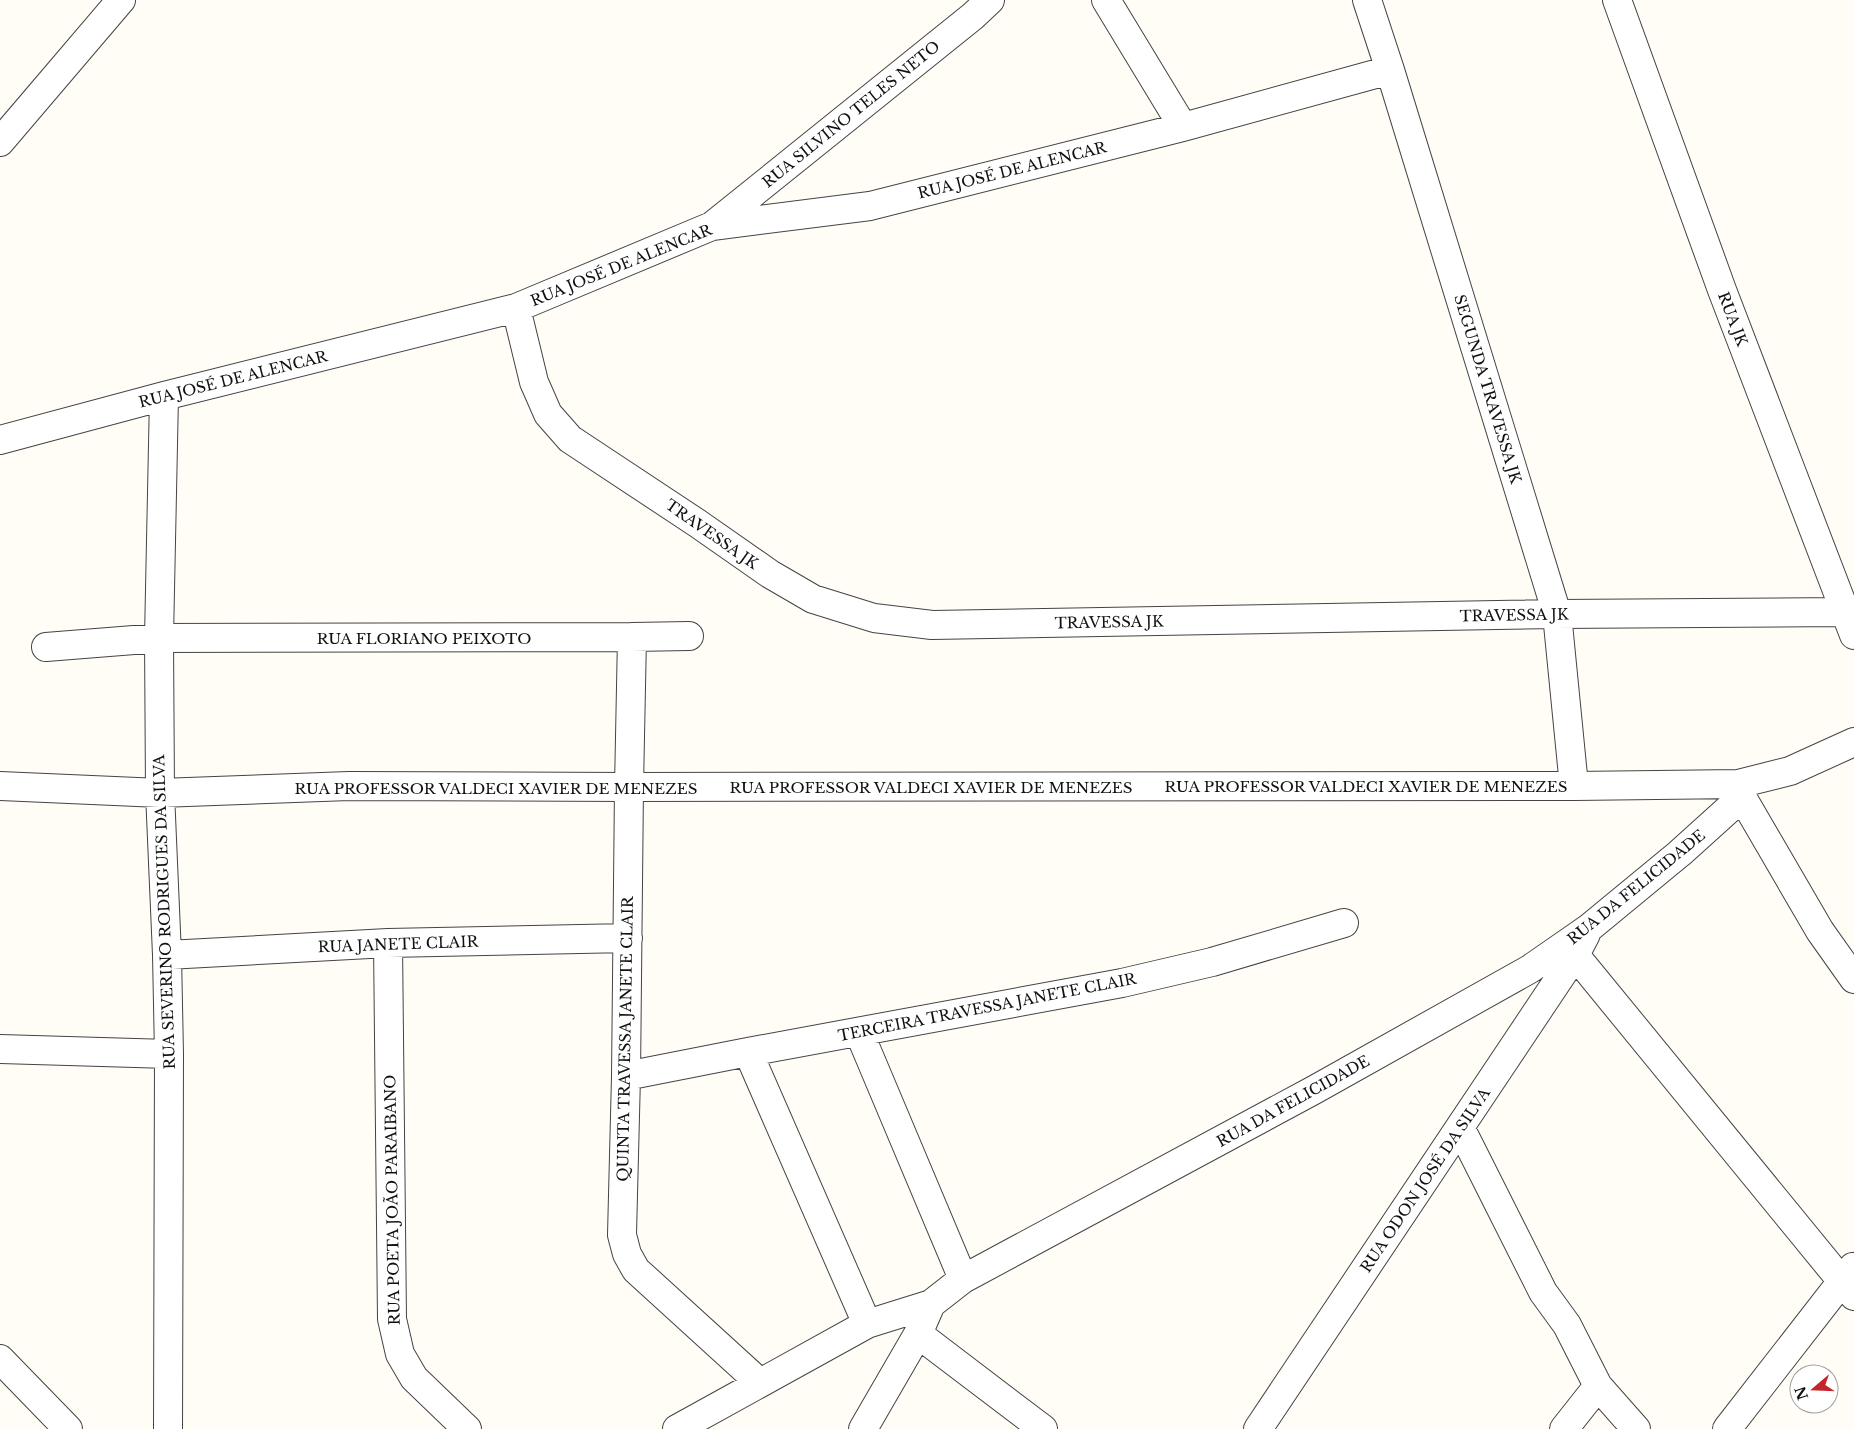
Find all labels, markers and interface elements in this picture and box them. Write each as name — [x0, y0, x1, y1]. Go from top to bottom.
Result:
street label: RUA SILVINO TELES NETO — [758, 36, 944, 192]
street label: RUA JOSÉ DE ALENCAR — [916, 137, 1109, 203]
street label: RUA JOSÉ DE ALENCAR — [528, 219, 715, 310]
street label: RUA JK — [1714, 289, 1752, 349]
street label: SEGUNDA TRAVESSA JK — [1450, 292, 1526, 486]
street label: RUA JOSÉ DE ALENCAR — [137, 346, 330, 412]
street label: TRAVESSA JK — [662, 495, 762, 573]
street label: TRAVESSA JK — [1459, 605, 1569, 625]
street label: TRAVESSA JK — [1054, 612, 1164, 632]
street label: RUA FLORIANO PEIXOTO — [317, 629, 531, 648]
street label: RUA SEVERINO RODRIGUES DA SILVA — [149, 754, 179, 1070]
street label: RUA PROFESSOR VALDECI XAVIER DE MENEZES — [1165, 777, 1567, 796]
street label: RUA PROFESSOR VALDECI XAVIER DE MENEZES — [730, 778, 1132, 797]
street label: RUA PROFESSOR VALDECI XAVIER DE MENEZES — [295, 779, 697, 798]
street label: RUA DA FELICIDADE — [1563, 826, 1709, 948]
street label: QUINTA TRAVESSA JANETE CLAIR — [613, 895, 637, 1182]
street label: RUA JANETE CLAIR — [317, 932, 480, 956]
street label: TERCEIRA TRAVESSA JANETE CLAIR — [836, 969, 1139, 1045]
street label: RUA DA FELICIDADE — [1213, 1051, 1373, 1151]
street label: RUA POETA JOÃO PARAIBANO — [380, 1075, 404, 1325]
street label: RUA ODON JOSÉ DA SILVA — [1356, 1084, 1494, 1276]
north arrow — [1789, 1364, 1839, 1414]
text: N — [1791, 1384, 1812, 1402]

